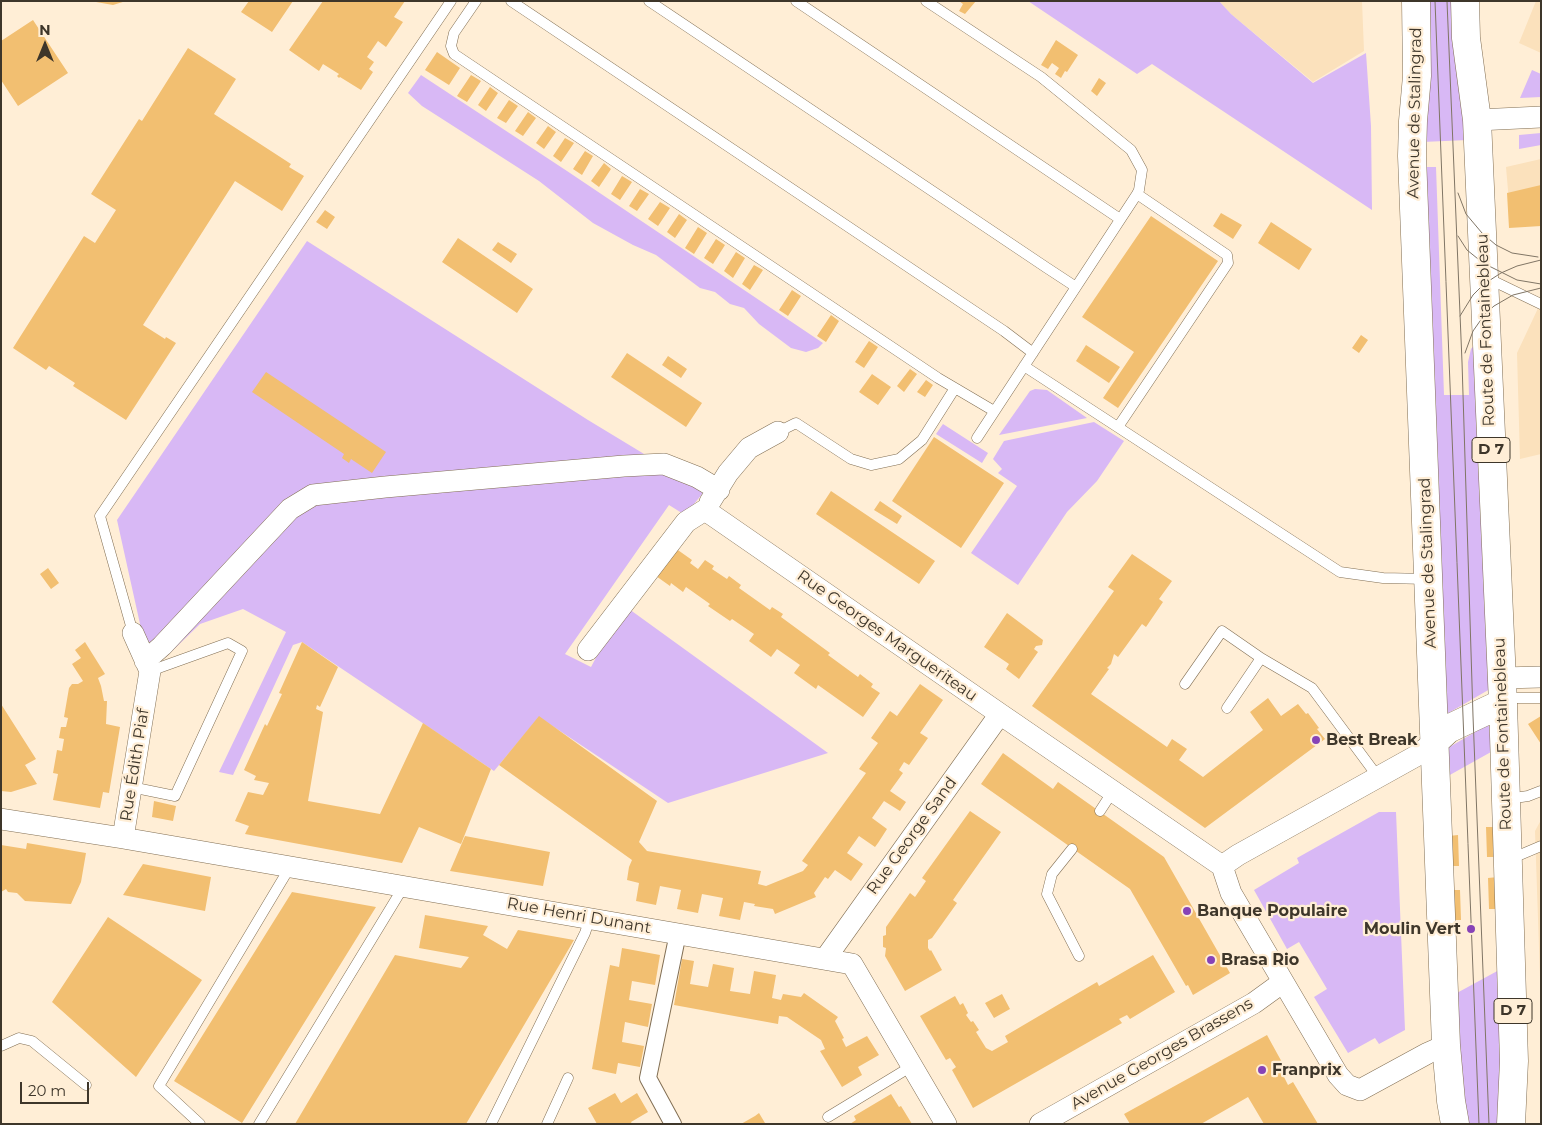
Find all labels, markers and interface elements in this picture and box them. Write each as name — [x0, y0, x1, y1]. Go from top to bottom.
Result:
north arrow — [20, 20, 70, 70]
text: N — [39, 21, 51, 39]
street label: Avenue de Stalingrad — [1404, 27, 1426, 199]
street label: Route de Fontainebleau — [1473, 233, 1499, 427]
road number: D 7 — [1472, 438, 1510, 462]
street label: Avenue de Stalingrad — [1415, 477, 1441, 649]
street label: Rue Georges Margueriteau — [793, 566, 981, 706]
street label: Route de Fontainebleau — [1490, 637, 1516, 831]
street label: Rue Édith Piaf — [117, 707, 153, 823]
place label: Best Break — [1326, 730, 1418, 750]
marker: Best Break — [1310, 734, 1322, 746]
street label: Rue George Sand — [863, 774, 961, 898]
street label: Rue Henri Dunant — [505, 894, 653, 938]
place label: Banque Populaire — [1197, 901, 1347, 921]
marker: Banque Populaire — [1181, 905, 1193, 917]
place label: Moulin Vert — [1364, 919, 1461, 939]
marker: Moulin Vert — [1465, 923, 1477, 935]
place label: Brasa Rio — [1221, 950, 1299, 970]
marker: Brasa Rio — [1205, 954, 1217, 966]
street label: Avenue Georges Brassens — [1068, 994, 1256, 1114]
road number: D 7 — [1494, 998, 1532, 1024]
place label: Franprix — [1272, 1060, 1341, 1080]
marker: Franprix — [1256, 1064, 1268, 1076]
scale bar — [22, 1072, 91, 1104]
text: 20 m — [28, 1081, 66, 1100]

